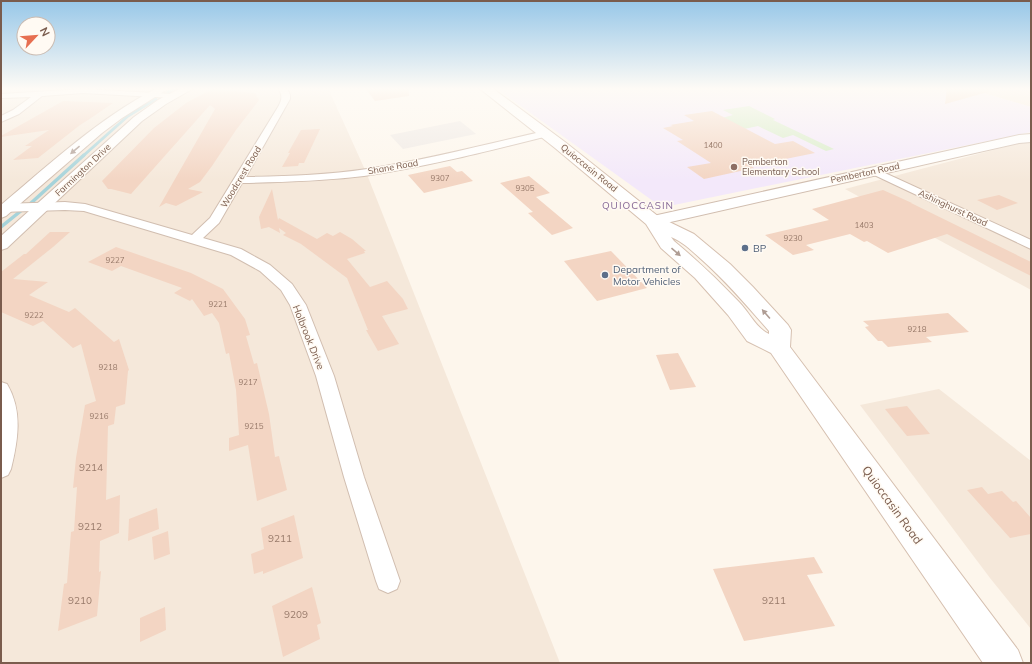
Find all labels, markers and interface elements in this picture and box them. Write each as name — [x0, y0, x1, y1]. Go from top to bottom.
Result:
north arrow — [16, 16, 56, 56]
text: N — [37, 25, 53, 38]
house number: 1400 — [703, 140, 723, 150]
street label: Farmington Drive — [53, 141, 113, 198]
street label: Quioccasin Road — [559, 141, 620, 194]
street label: Woodcrest Road — [218, 144, 263, 209]
one-way arrow — [70, 145, 80, 154]
place label: Pemberton Elementary School — [742, 156, 819, 178]
street label: Shane Road — [367, 157, 419, 176]
street label: Pemberton Road — [829, 160, 900, 185]
marker: Pemberton Elementary School — [729, 162, 739, 172]
house number: 9307 — [430, 173, 450, 183]
house number: 9305 — [515, 183, 535, 193]
street label: Ashinghurst Road — [917, 187, 989, 228]
district label: QUIOCCASIN — [602, 199, 674, 212]
house number: 1403 — [854, 220, 874, 230]
house number: 9230 — [783, 233, 803, 243]
place label: BP — [753, 242, 767, 255]
marker: BP — [740, 243, 750, 253]
one-way arrow — [672, 247, 681, 256]
house number: 9227 — [105, 255, 125, 265]
place label: Department of Motor Vehicles — [613, 263, 681, 288]
marker: Department of Motor Vehicles — [600, 270, 610, 280]
house number: 9221 — [208, 299, 228, 309]
street label: Holbrook Drive — [290, 303, 327, 371]
one-way arrow — [762, 309, 771, 320]
house number: 9222 — [24, 310, 44, 320]
house number: 9218 — [907, 324, 927, 334]
house number: 9218 — [98, 362, 118, 372]
house number: 9217 — [238, 377, 258, 387]
house number: 9216 — [89, 411, 109, 421]
house number: 9215 — [244, 421, 264, 431]
house number: 9214 — [79, 461, 103, 474]
street label: Quioccasin Road — [859, 463, 926, 547]
house number: 9212 — [78, 520, 102, 533]
house number: 9211 — [268, 532, 292, 545]
house number: 9210 — [68, 594, 92, 607]
house number: 9211 — [762, 594, 786, 607]
house number: 9209 — [284, 608, 308, 621]

